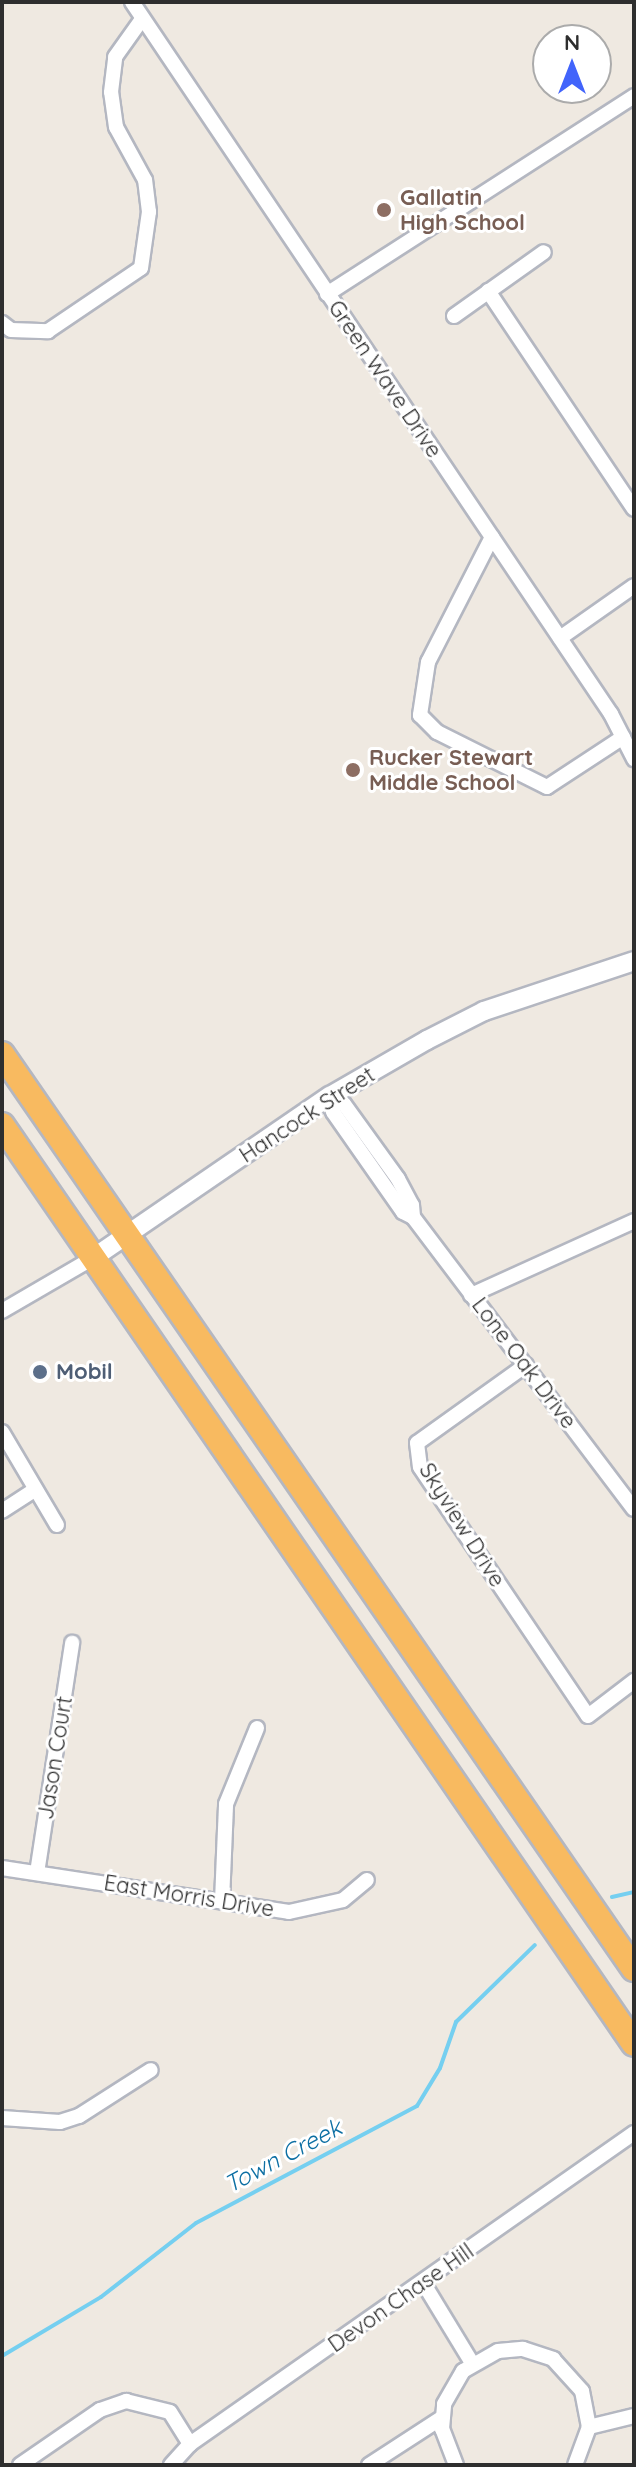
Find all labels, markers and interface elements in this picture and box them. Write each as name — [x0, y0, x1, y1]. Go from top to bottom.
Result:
north arrow — [532, 24, 612, 104]
text: N — [564, 28, 580, 56]
place label: Gallatin High School — [400, 184, 525, 236]
marker: Gallatin High School — [375, 201, 393, 219]
street label: Green Wave Drive — [323, 295, 447, 463]
place label: Rucker Stewart Middle School — [369, 744, 533, 796]
marker: Rucker Stewart Middle School — [344, 761, 362, 779]
street label: Hancock Street — [234, 1061, 380, 1169]
street label: Lone Oak Drive — [466, 1292, 582, 1434]
place label: Mobil — [56, 1359, 113, 1385]
marker: Mobil — [31, 1363, 49, 1381]
street label: Skyview Drive — [413, 1458, 511, 1592]
street label: Jason Court — [32, 1695, 78, 1821]
street label: East Morris Drive — [102, 1870, 276, 1922]
water label: Town Creek — [219, 2113, 347, 2199]
street label: Devon Chase Hill — [323, 2238, 479, 2358]

